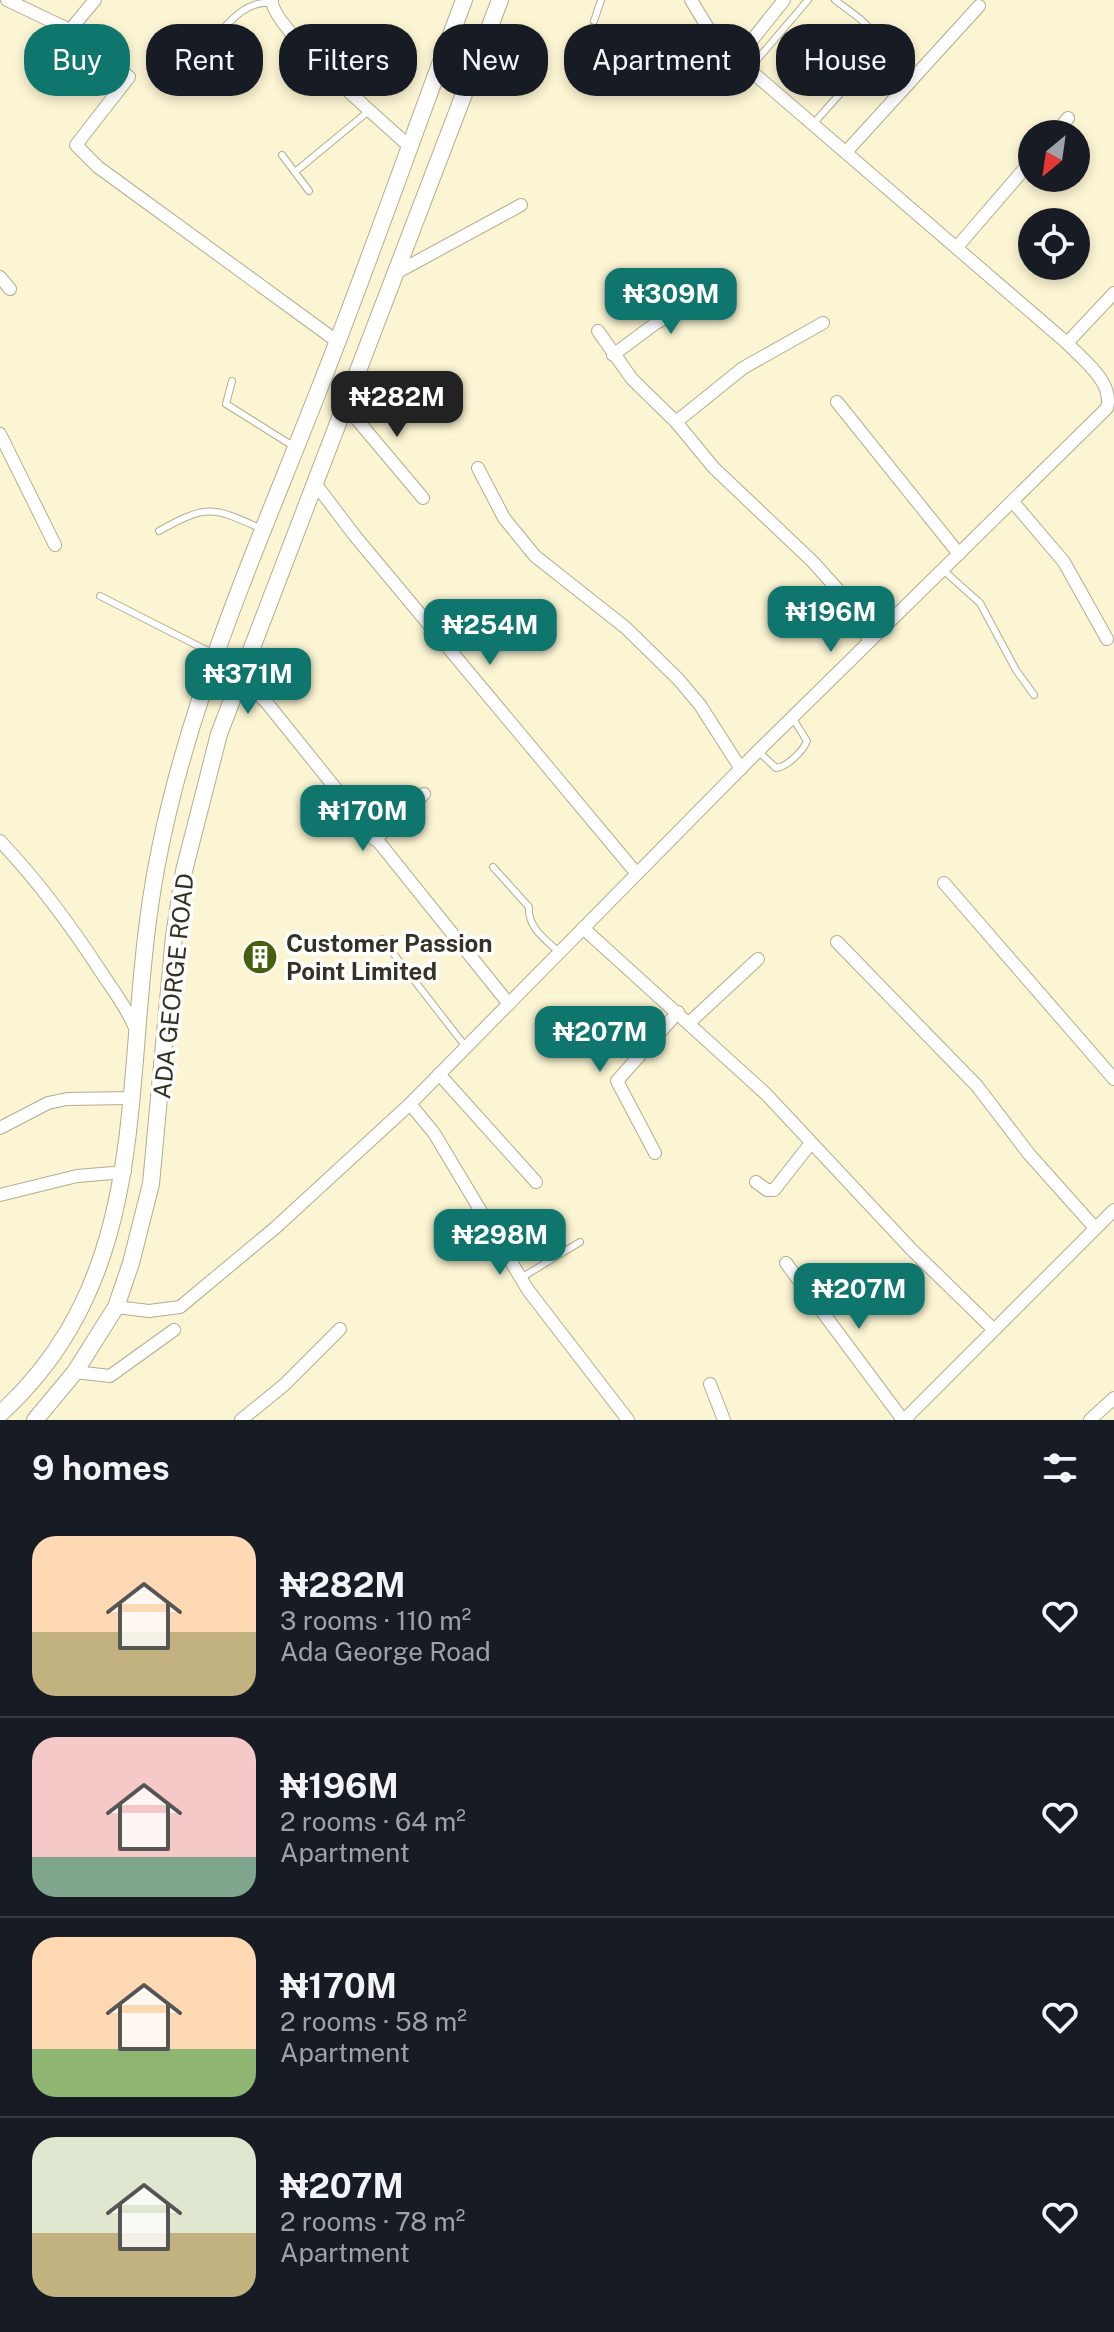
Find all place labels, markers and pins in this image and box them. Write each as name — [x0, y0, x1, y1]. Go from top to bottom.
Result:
pin: ₦309M — [615, 268, 727, 336]
pin: ₦282M — [341, 371, 453, 439]
pin: ₦196M — [775, 586, 887, 654]
pin: ₦254M — [434, 599, 546, 667]
pin: ₦371M — [192, 648, 304, 716]
pin: ₦170M — [307, 785, 419, 853]
place label: Customer Passion Point Limited — [286, 929, 493, 985]
building icon: Customer Passion Point Limited — [241, 938, 279, 976]
pin: ₦207M — [544, 1006, 656, 1074]
pin: ₦298M — [444, 1209, 556, 1277]
pin: ₦207M — [803, 1263, 915, 1331]

